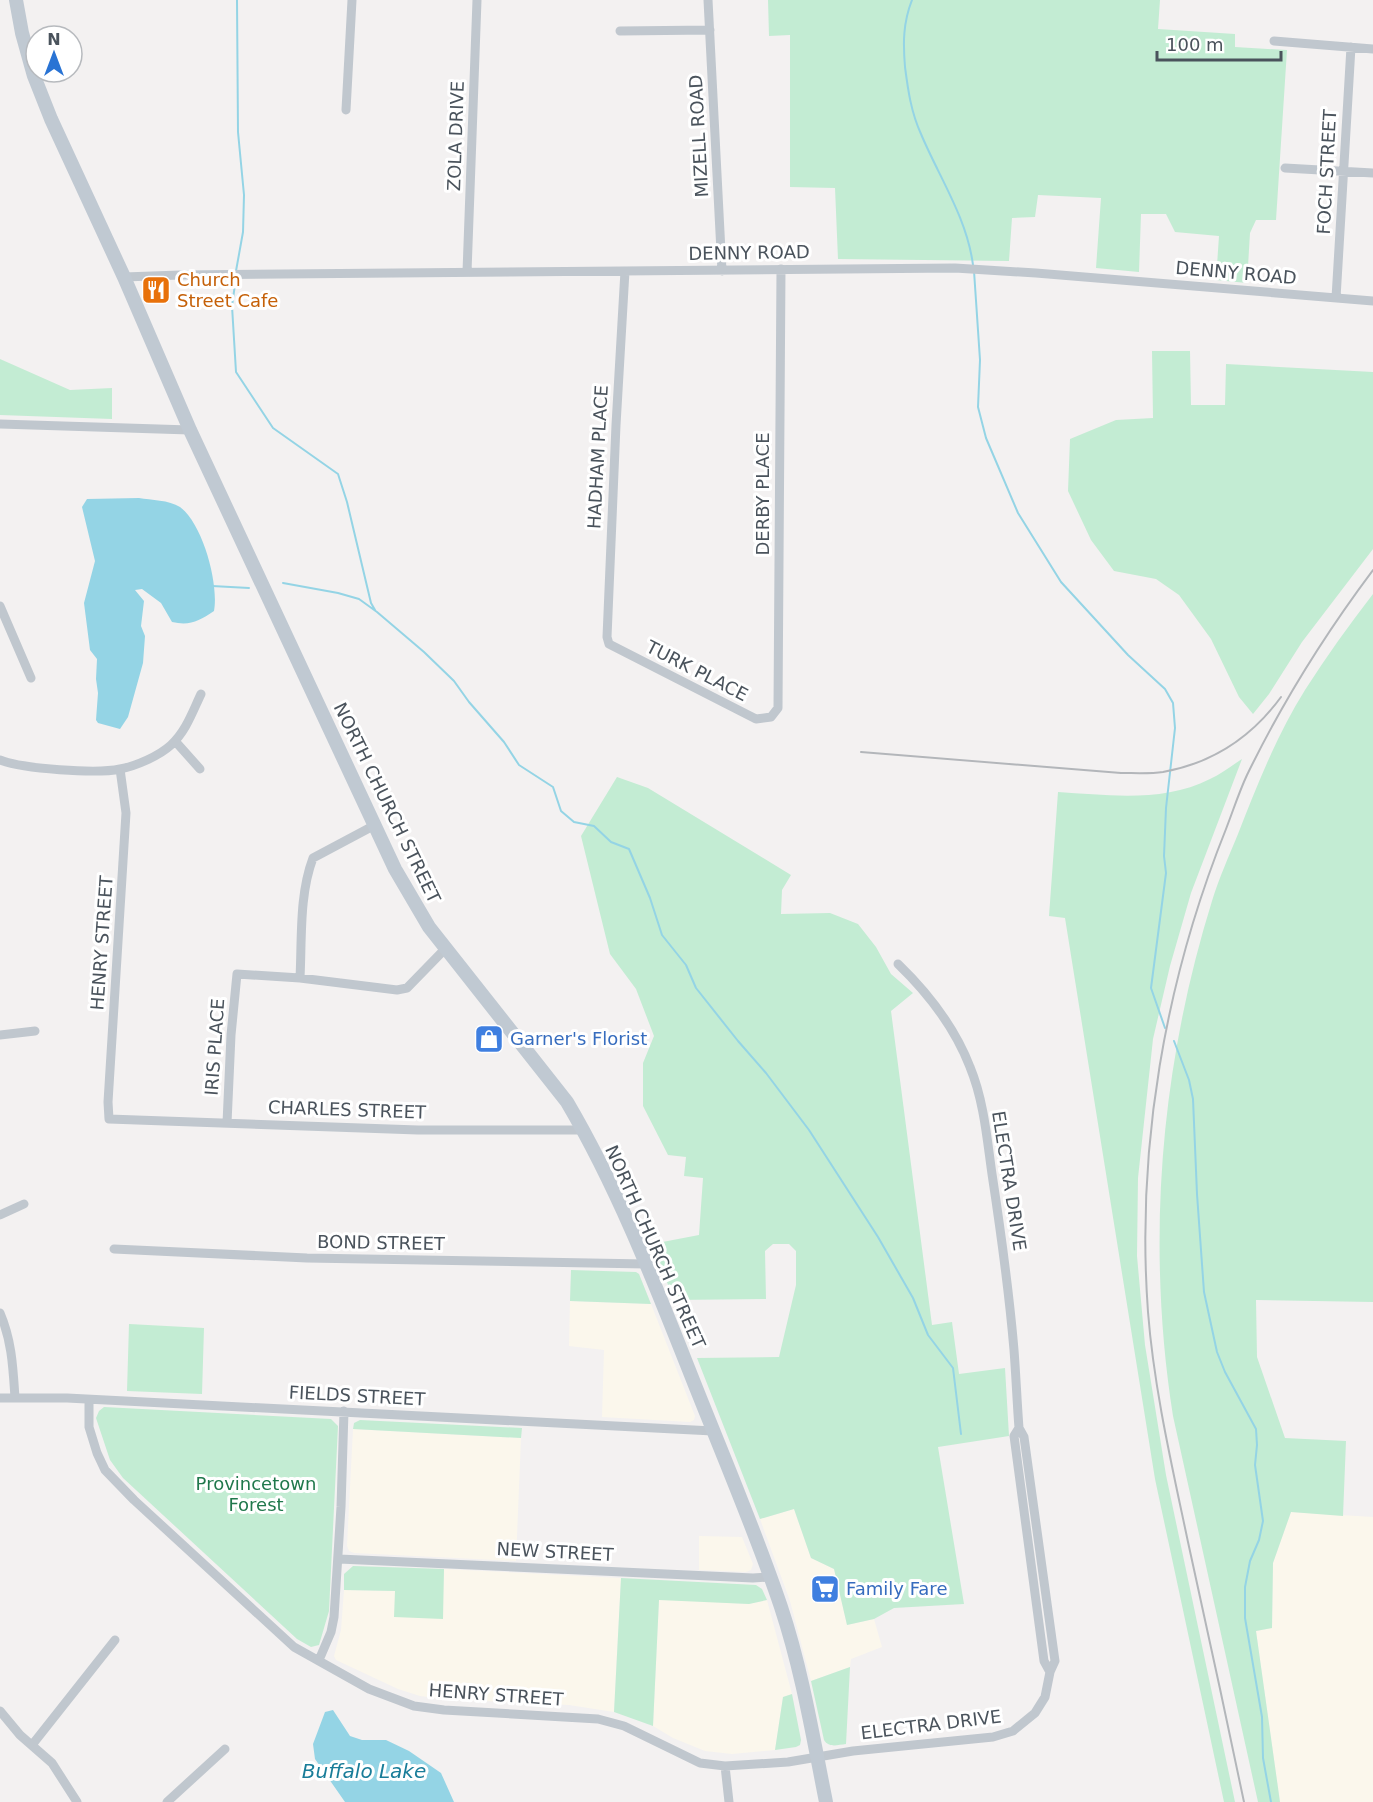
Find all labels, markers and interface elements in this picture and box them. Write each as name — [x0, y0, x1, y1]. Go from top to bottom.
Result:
north arrow — [24, 24, 84, 84]
scale bar — [1157, 24, 1282, 62]
text: N — [47, 30, 61, 49]
text: 100 m — [1166, 34, 1224, 55]
street label: MIZELL ROAD — [685, 74, 712, 198]
street label: ZOLA DRIVE — [443, 80, 468, 191]
street label: FOCH STREET — [1313, 108, 1340, 235]
street label: DENNY ROAD — [688, 241, 810, 264]
street label: DENNY ROAD — [1175, 257, 1297, 288]
place label: Church Street Cafe — [177, 269, 278, 311]
restaurant icon: Church Street Cafe — [140, 274, 172, 306]
street label: HADHAM PLACE — [583, 384, 612, 529]
street label: DERBY PLACE — [752, 432, 773, 556]
street label: TURK PLACE — [642, 635, 752, 705]
street label: NORTH CHURCH STREET — [330, 699, 446, 907]
street label: HENRY STREET — [86, 874, 117, 1011]
street label: IRIS PLACE — [201, 998, 228, 1096]
shop icon: Garner's Florist — [473, 1023, 505, 1055]
place label: Garner's Florist — [510, 1028, 647, 1049]
street label: CHARLES STREET — [268, 1096, 427, 1123]
street label: ELECTRA DRIVE — [988, 1109, 1031, 1252]
street label: NORTH CHURCH STREET — [601, 1142, 710, 1353]
street label: BOND STREET — [317, 1231, 446, 1254]
street label: FIELDS STREET — [288, 1381, 427, 1410]
park label: Provincetown Forest — [196, 1473, 316, 1515]
street label: NEW STREET — [496, 1538, 615, 1565]
supermarket icon: Family Fare — [809, 1573, 841, 1605]
place label: Family Fare — [846, 1578, 947, 1599]
street label: HENRY STREET — [428, 1679, 565, 1710]
street label: ELECTRA DRIVE — [859, 1705, 1002, 1744]
water label: Buffalo Lake — [302, 1759, 426, 1783]

